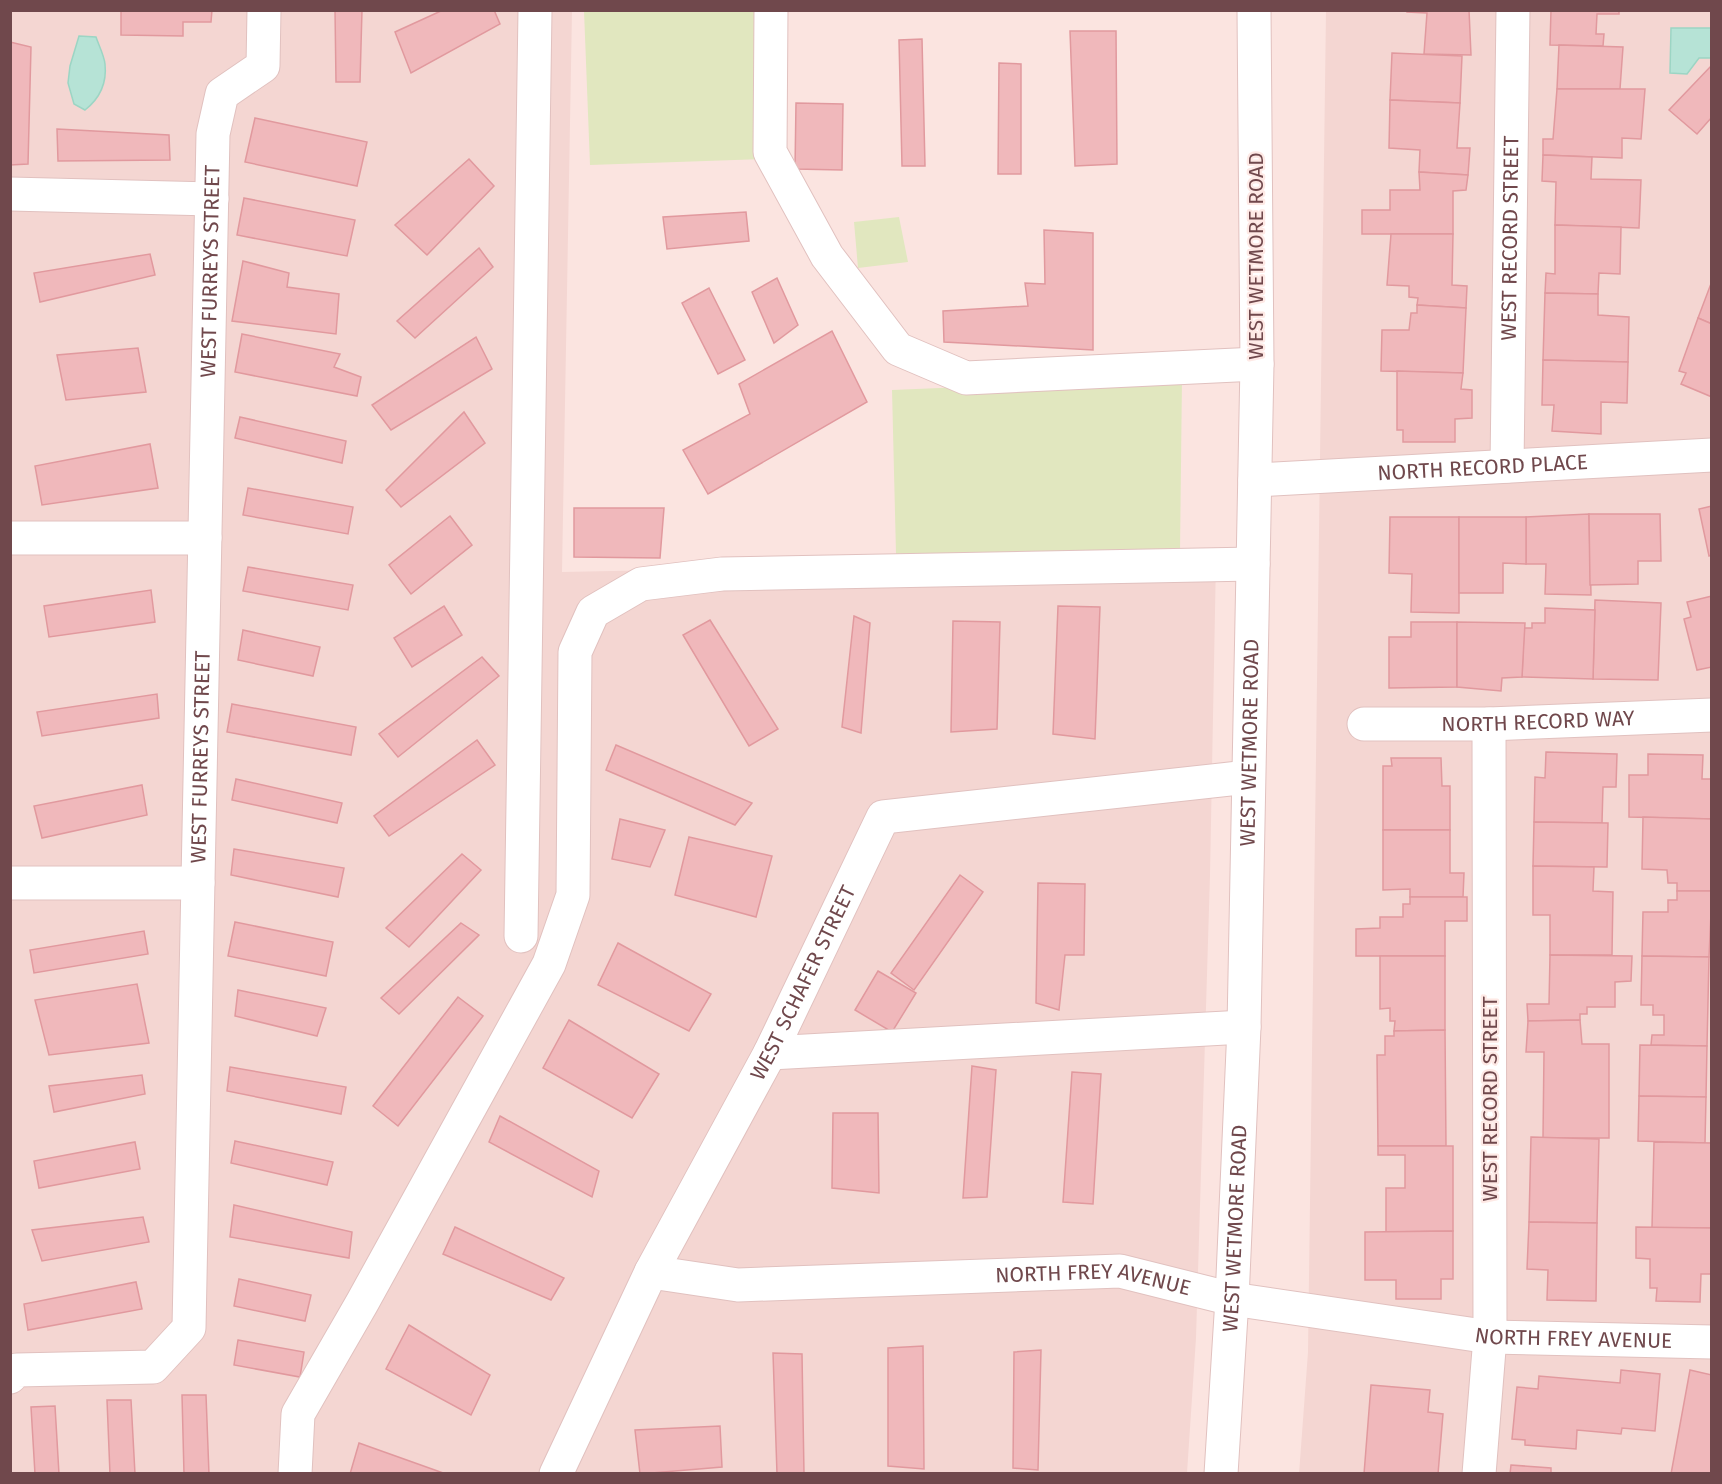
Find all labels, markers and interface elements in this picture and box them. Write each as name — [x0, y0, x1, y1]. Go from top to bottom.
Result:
street label: WEST RECORD STREET — [1496, 135, 1524, 341]
street label: WEST WETMORE ROAD — [1243, 152, 1269, 360]
street label: WEST FURREYS STREET — [195, 164, 225, 378]
street label: NORTH RECORD PLACE — [1377, 449, 1589, 486]
street label: WEST WETMORE ROAD — [1235, 639, 1265, 847]
street label: WEST FURREYS STREET — [185, 650, 216, 864]
street label: NORTH RECORD WAY — [1441, 705, 1635, 737]
street label: WEST SCHAFER STREET — [745, 881, 861, 1085]
street label: WEST RECORD STREET — [1477, 996, 1503, 1202]
street label: WEST WETMORE ROAD — [1217, 1124, 1253, 1333]
street label: NORTH FREY AVENUE — [995, 1258, 1193, 1301]
street label: NORTH FREY AVENUE — [1473, 1322, 1672, 1354]

